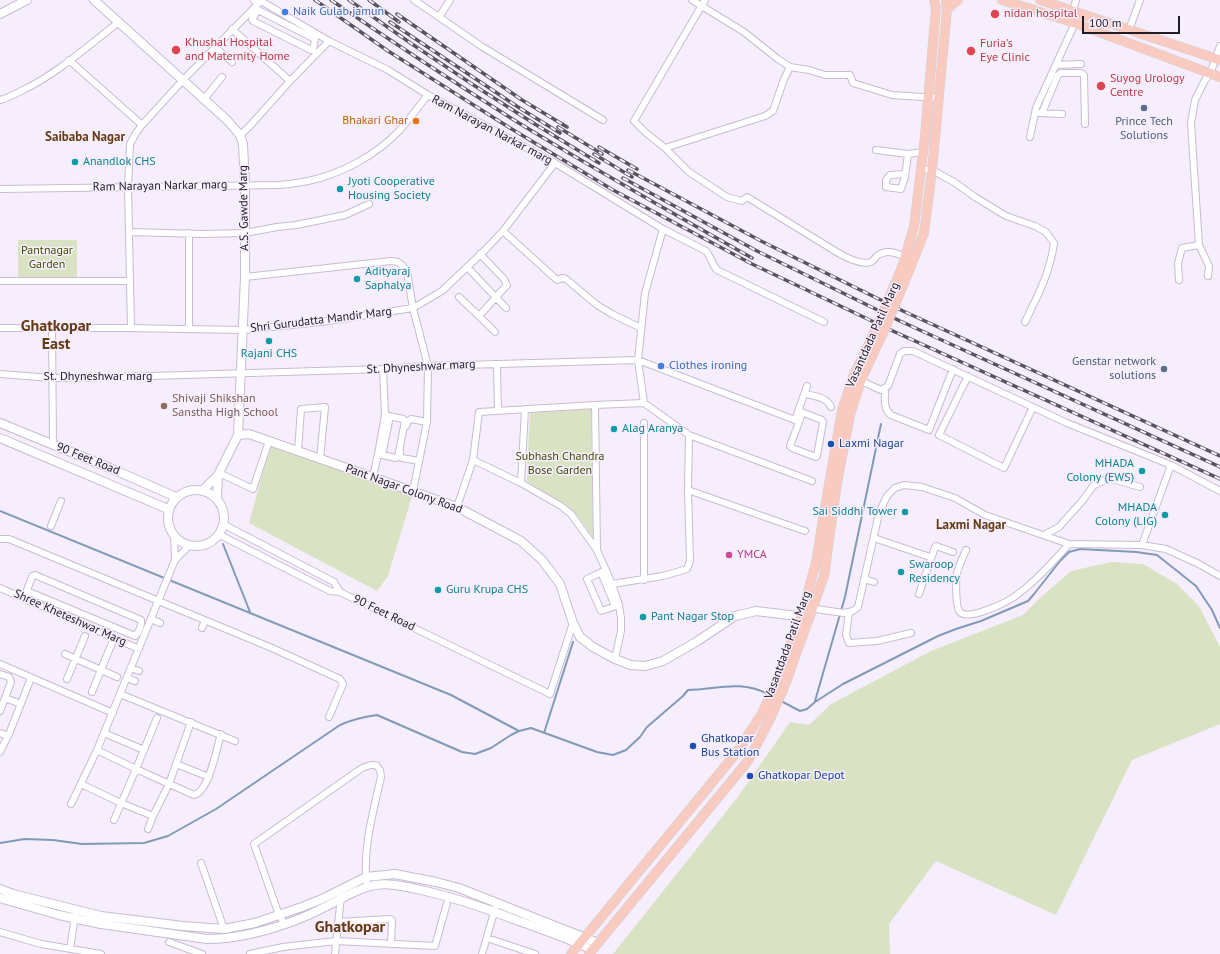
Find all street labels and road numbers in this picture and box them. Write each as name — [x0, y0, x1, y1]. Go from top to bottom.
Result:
street label: Ram Narayan Narkar marg — [429, 92, 555, 168]
street label: A.S. Gawde Marg — [236, 165, 252, 251]
street label: Ram Narayan Narkar marg — [93, 178, 227, 194]
street label: Vasantdada Patil Marg — [843, 280, 903, 390]
street label: Shri Gurudatta Mandir Marg — [249, 304, 393, 336]
street label: St. Dhyneshwar marg — [366, 357, 476, 377]
street label: St. Dhyneshwar marg — [44, 370, 152, 384]
street label: 90 Feet Road — [54, 440, 122, 478]
street label: Pant Nagar Colony Road — [344, 461, 464, 517]
street label: Shree Kheteshwar Marg — [11, 587, 129, 649]
street label: Vasantdada Patil Marg — [762, 589, 814, 701]
street label: 90 Feet Road — [351, 592, 417, 634]

